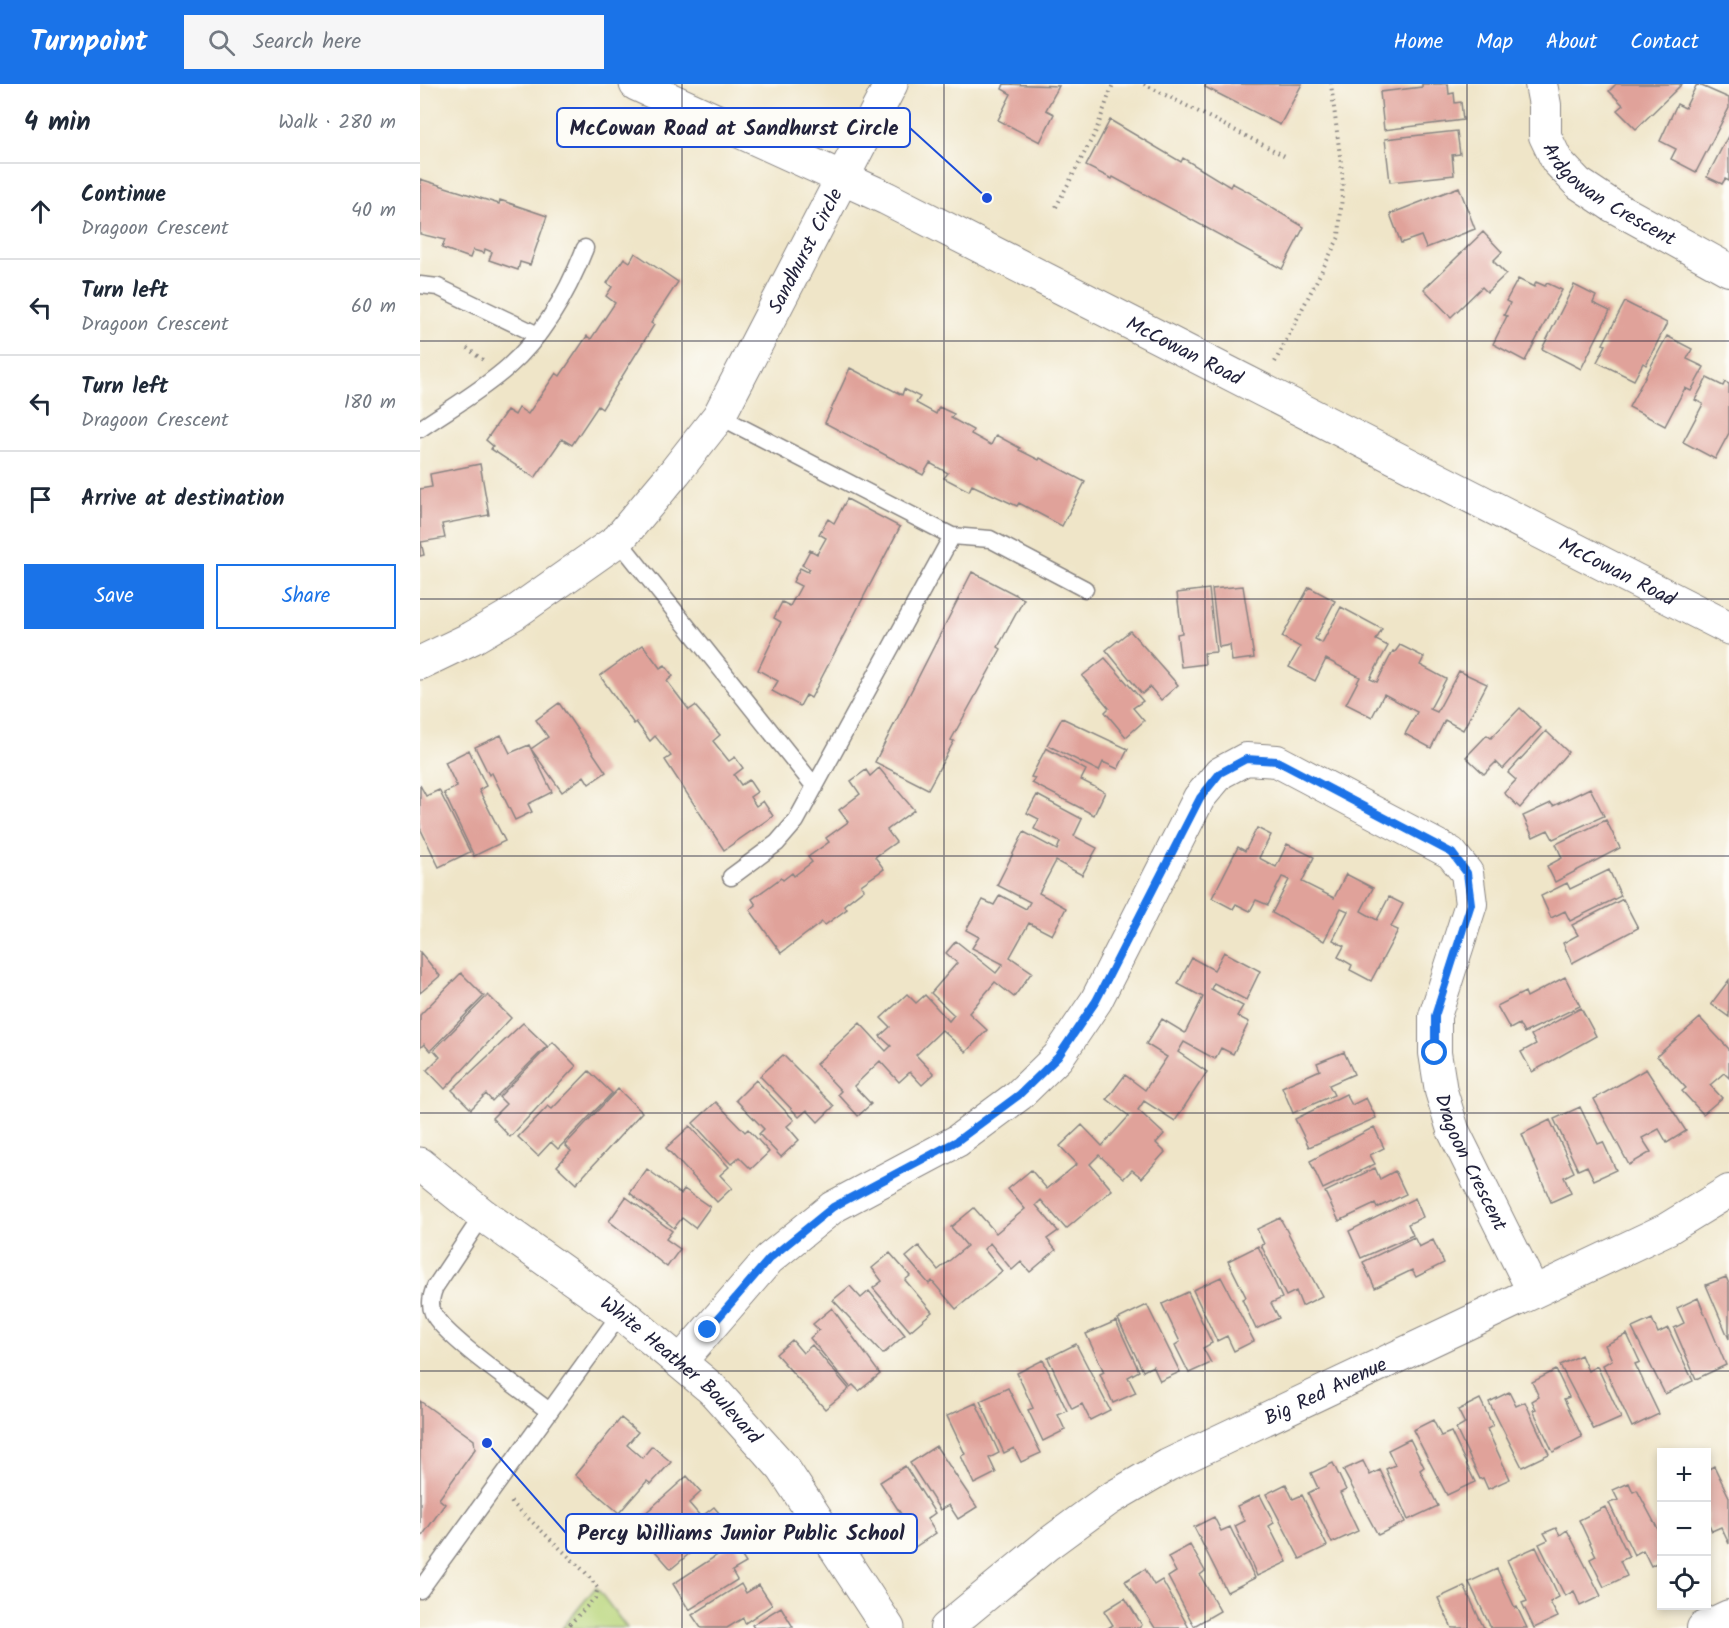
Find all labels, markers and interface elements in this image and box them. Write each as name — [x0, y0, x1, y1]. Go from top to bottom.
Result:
search box — [184, 15, 604, 69]
text: Turnpoint — [30, 20, 148, 65]
text: Search here — [253, 25, 361, 60]
icon: search — [205, 26, 238, 59]
text: Home — [1394, 26, 1443, 59]
text: Map — [1476, 26, 1513, 59]
text: About — [1546, 26, 1597, 59]
text: Contact — [1630, 26, 1699, 59]
text: 4 min — [24, 102, 91, 144]
text: Walk · 280 m — [278, 107, 396, 139]
callout: McCowan Road at Sandhurst Circle — [557, 108, 910, 147]
text: McCowan Road at Sandhurst Circle — [570, 113, 898, 146]
street label: Ardgowan Crescent — [1533, 138, 1681, 256]
text: Continue — [81, 178, 166, 213]
street label: Sandhurst Circle — [761, 183, 852, 320]
icon: ahead — [24, 195, 57, 228]
text: 40 m — [351, 195, 396, 227]
text: Dragoon Crescent — [81, 213, 229, 245]
text: Turn left — [81, 274, 168, 309]
icon: left — [24, 291, 57, 324]
text: 60 m — [351, 291, 396, 323]
text: Dragoon Crescent — [81, 309, 229, 341]
street label: McCowan Road — [1120, 309, 1249, 396]
text: Turn left — [81, 370, 168, 405]
icon: left — [24, 387, 57, 420]
text: 180 m — [344, 387, 396, 419]
text: Dragoon Crescent — [81, 405, 229, 437]
text: Arrive at destination — [81, 482, 284, 517]
icon: arrive — [24, 483, 57, 516]
street label: McCowan Road — [1553, 530, 1682, 617]
button: Save — [24, 564, 204, 629]
button: Share — [216, 564, 396, 629]
route start — [1421, 1039, 1447, 1065]
street label: Dragoon Crescent — [1425, 1090, 1515, 1237]
street label: White Heather Boulevard — [593, 1289, 769, 1453]
route end — [694, 1316, 720, 1342]
street label: Big Red Avenue — [1259, 1350, 1393, 1435]
map controls — [1657, 1448, 1711, 1610]
button: + — [1657, 1448, 1711, 1502]
button: − — [1657, 1502, 1711, 1556]
callout: Percy Williams Junior Public School — [566, 1514, 917, 1553]
text: Percy Williams Junior Public School — [577, 1518, 905, 1551]
button: locate — [1657, 1556, 1711, 1610]

